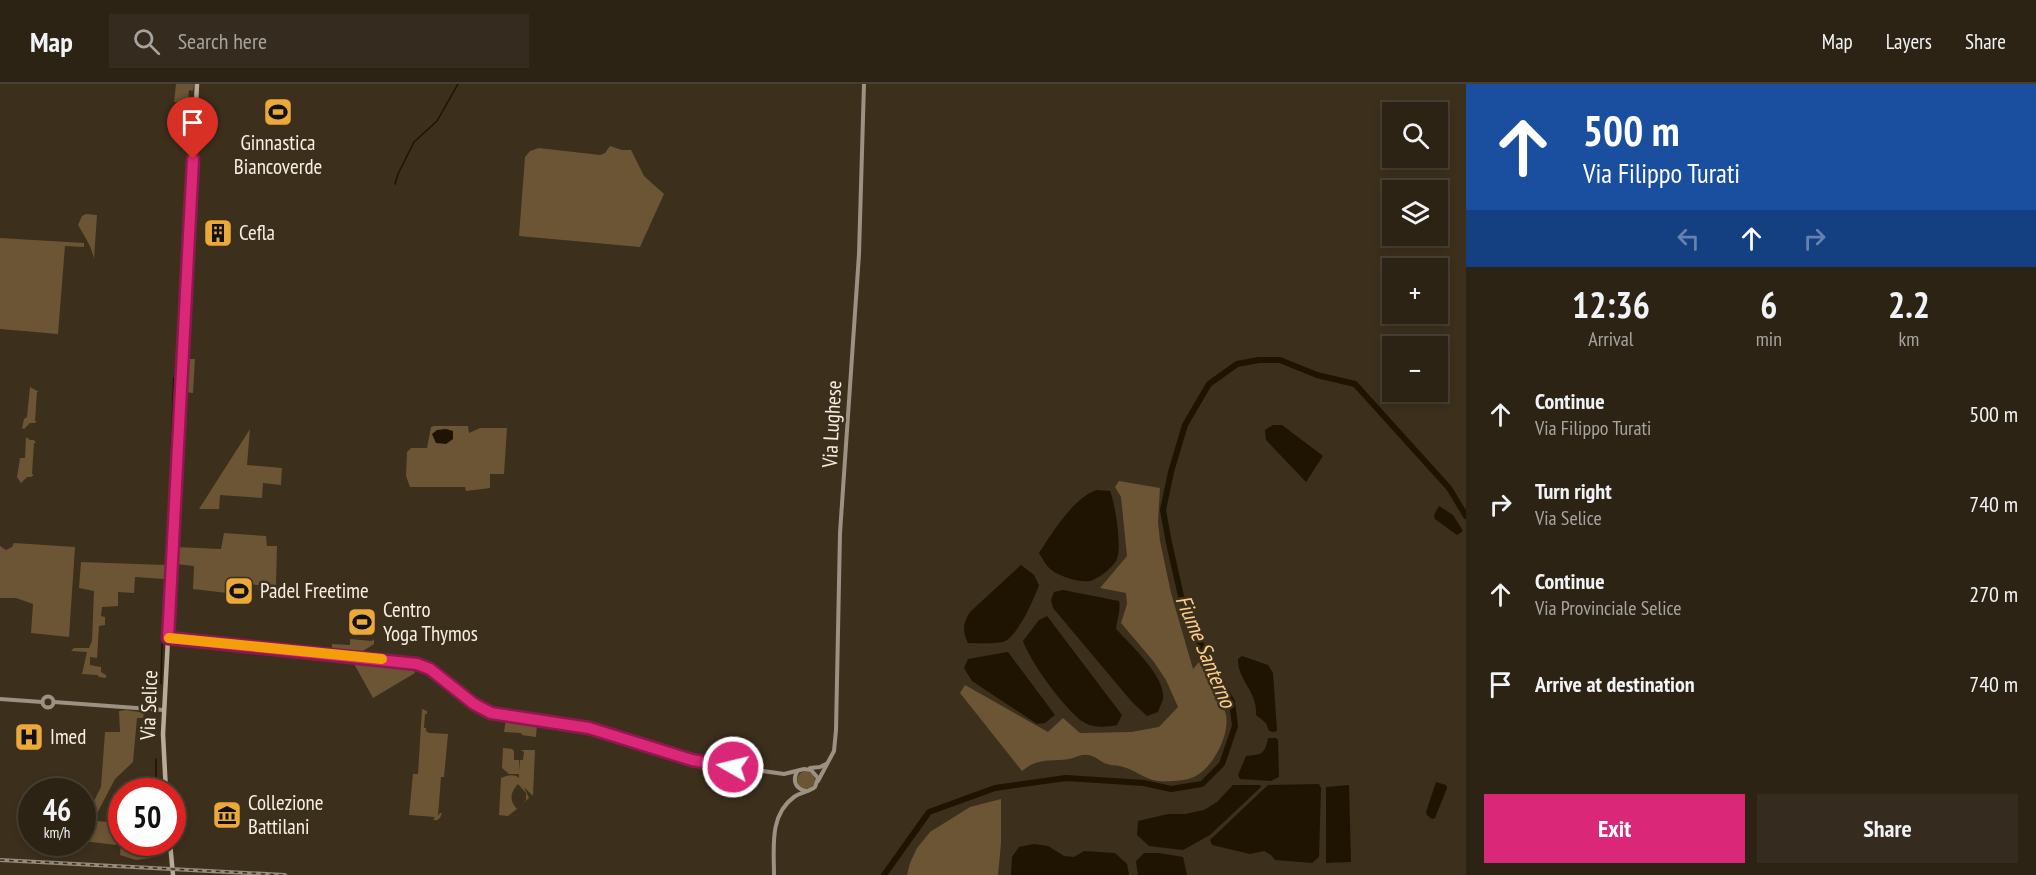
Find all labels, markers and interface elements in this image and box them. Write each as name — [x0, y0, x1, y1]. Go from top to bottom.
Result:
search box — [109, 14, 529, 68]
text: Map — [30, 23, 73, 60]
icon: search — [130, 25, 163, 58]
text: Search here — [178, 27, 267, 55]
text: Map — [1822, 28, 1853, 55]
text: Layers — [1886, 28, 1932, 55]
text: Share — [1965, 28, 2006, 55]
sports icon: Ginnastica Biancoverde — [262, 96, 294, 128]
pin — [167, 97, 218, 159]
map controls — [1382, 102, 1448, 402]
button: search — [1382, 102, 1448, 168]
text: 500 m — [1583, 103, 1680, 158]
icon: arrive — [176, 106, 209, 139]
icon: ahead — [1484, 108, 1562, 186]
place label: Ginnastica Biancoverde — [234, 129, 322, 180]
text: Via Filippo Turati — [1583, 156, 1740, 190]
button: layers — [1382, 180, 1448, 246]
building icon: Cefla — [202, 217, 234, 249]
place label: Cefla — [239, 219, 275, 246]
icon: left — [1672, 222, 1705, 255]
icon: ahead — [1735, 222, 1768, 255]
icon: right — [1798, 222, 1831, 255]
button: + — [1382, 258, 1448, 324]
text: 12:36 — [1572, 281, 1650, 328]
text: 6 — [1760, 281, 1777, 328]
text: 2.2 — [1888, 281, 1930, 328]
text: Arrival — [1588, 326, 1634, 352]
text: min — [1756, 326, 1782, 352]
text: km — [1899, 326, 1919, 352]
button: − — [1382, 336, 1448, 402]
street label: Via Lughese — [816, 380, 847, 469]
text: Continue — [1535, 387, 1605, 415]
icon: ahead — [1484, 398, 1517, 431]
text: 500 m — [1969, 400, 2018, 428]
text: Via Filippo Turati — [1535, 415, 1651, 441]
text: Turn right — [1535, 477, 1612, 505]
icon: right — [1484, 488, 1517, 521]
text: 740 m — [1969, 490, 2018, 518]
text: Via Selice — [1535, 505, 1602, 531]
text: Continue — [1535, 567, 1605, 595]
sports icon: Padel Freetime — [223, 575, 255, 607]
place label: Padel Freetime — [260, 577, 369, 604]
icon: ahead — [1484, 578, 1517, 611]
text: 270 m — [1969, 580, 2018, 608]
water label: Fiume Santerno — [1170, 591, 1243, 713]
text: Via Provinciale Selice — [1535, 595, 1682, 621]
place label: Centro Yoga Thymos — [383, 596, 478, 647]
sports icon: Centro Yoga Thymos — [346, 606, 378, 638]
icon: arrive — [1484, 668, 1517, 701]
street label: Via Selice — [134, 670, 163, 741]
text: Arrive at destination — [1535, 670, 1695, 698]
text: 740 m — [1969, 670, 2018, 698]
hospital icon: Imed — [13, 721, 45, 753]
place label: Imed — [50, 723, 86, 750]
position arrow — [701, 735, 765, 799]
speed limit sign: 50 — [108, 778, 186, 856]
place label: Collezione Battilani — [248, 789, 323, 840]
text: 46 — [43, 790, 71, 829]
button: Exit — [1484, 794, 1745, 863]
button: Share — [1757, 794, 2018, 863]
museum icon: Collezione Battilani — [211, 799, 243, 831]
text: km/h — [44, 823, 70, 842]

